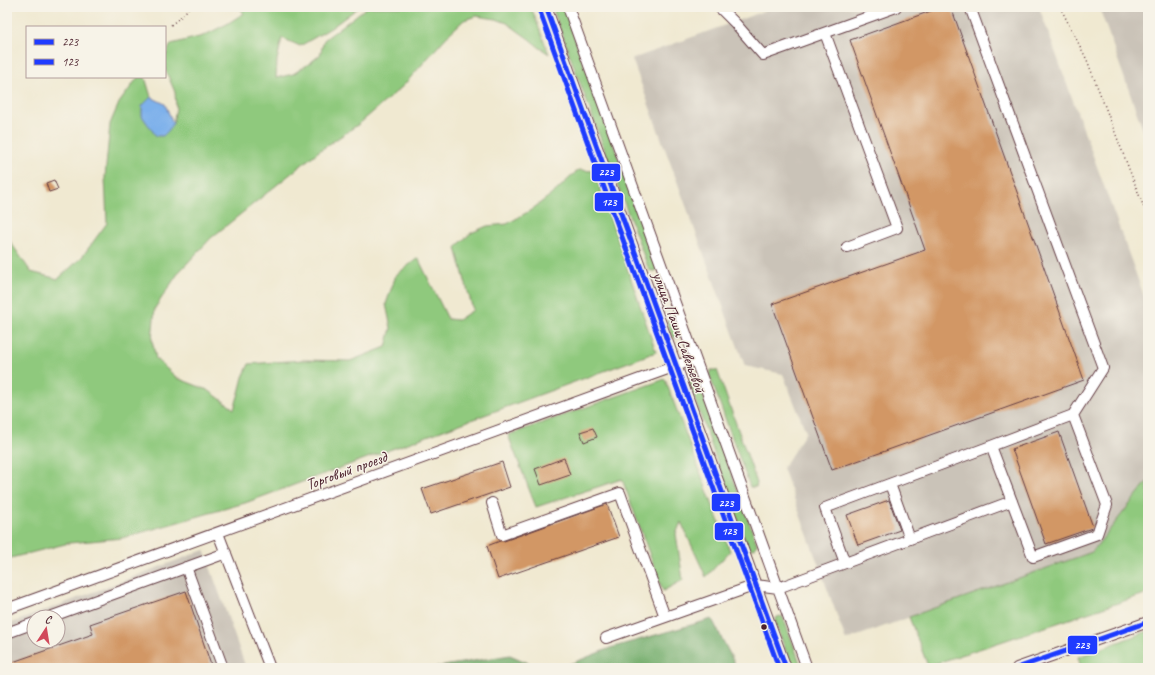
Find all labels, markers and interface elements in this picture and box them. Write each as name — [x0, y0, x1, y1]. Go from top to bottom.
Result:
legend — [26, 26, 166, 78]
text: 223 — [62, 34, 80, 50]
text: 123 — [62, 54, 80, 70]
line badge: 223 — [591, 163, 621, 182]
text: 223 — [599, 165, 614, 179]
line badge: 123 — [594, 192, 624, 212]
text: 123 — [602, 195, 617, 209]
street label: улица Паши Савельевой — [648, 268, 711, 397]
street label: Торговый проезд — [303, 447, 391, 495]
line badge: 223 — [711, 493, 741, 512]
text: 223 — [719, 496, 734, 510]
line badge: 123 — [714, 522, 744, 541]
text: 123 — [722, 524, 737, 538]
north arrow — [26, 609, 66, 649]
text: С — [44, 612, 54, 627]
unlabelled marker — [759, 622, 769, 632]
line badge: 223 — [1067, 635, 1098, 655]
text: 223 — [1075, 638, 1090, 652]

